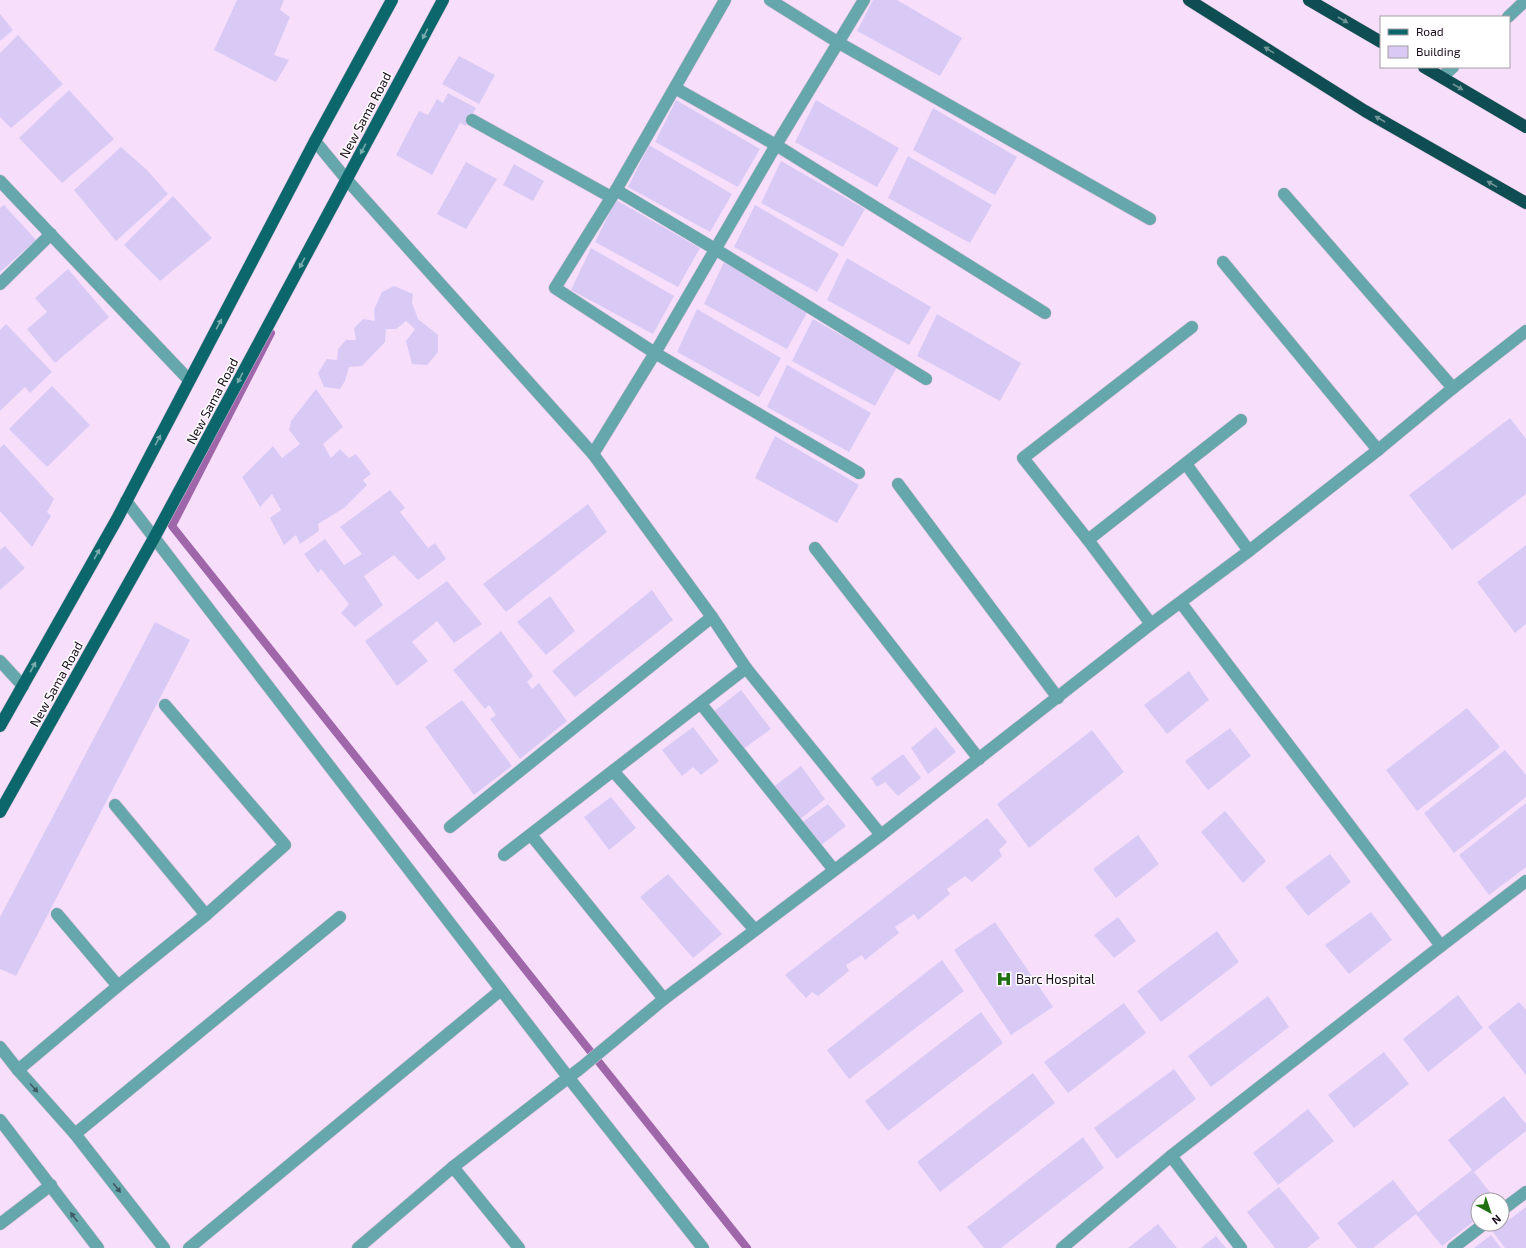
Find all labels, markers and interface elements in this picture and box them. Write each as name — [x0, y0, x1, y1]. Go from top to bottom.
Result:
one-way arrow — [1337, 16, 1349, 23]
legend — [1380, 16, 1510, 68]
text: Road — [1416, 24, 1444, 38]
one-way arrow — [422, 29, 428, 40]
text: Building — [1416, 44, 1461, 58]
one-way arrow — [1264, 46, 1274, 54]
street label: New Sama Road — [336, 69, 394, 161]
one-way arrow — [1452, 83, 1463, 90]
one-way arrow — [1374, 116, 1385, 123]
one-way arrow — [360, 143, 367, 155]
one-way arrow — [1486, 181, 1498, 188]
one-way arrow — [298, 258, 305, 269]
one-way arrow — [215, 319, 222, 330]
street label: New Sama Road — [183, 355, 241, 447]
one-way arrow — [237, 372, 243, 384]
one-way arrow — [155, 434, 161, 445]
one-way arrow — [93, 548, 100, 560]
street label: New Sama Road — [26, 638, 86, 730]
one-way arrow — [29, 661, 36, 673]
hospital icon: Barc Hospital — [995, 970, 1013, 988]
place label: Barc Hospital — [1016, 971, 1095, 987]
one-way arrow — [29, 1083, 39, 1093]
one-way arrow — [113, 1182, 121, 1193]
north arrow — [1470, 1192, 1510, 1232]
one-way arrow — [70, 1211, 78, 1222]
text: N — [1489, 1213, 1504, 1228]

